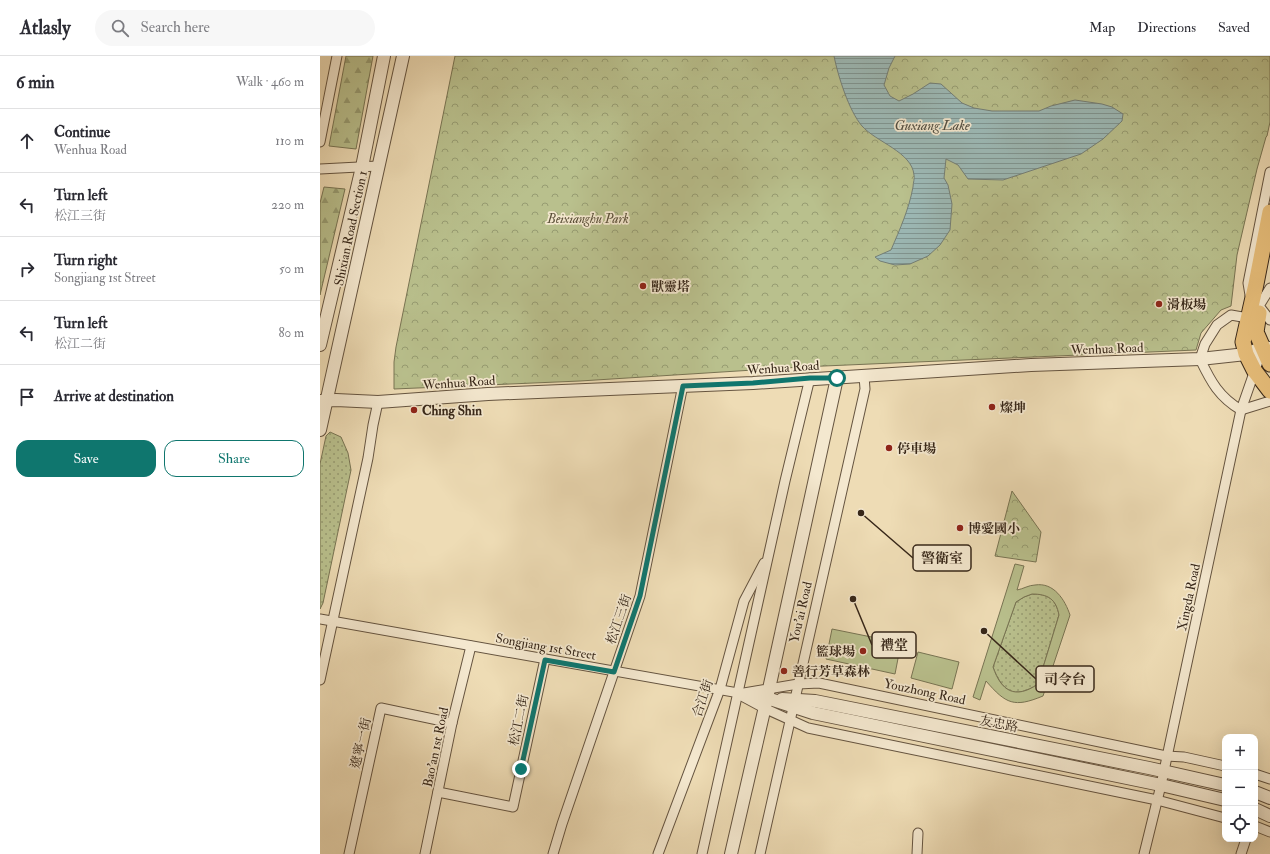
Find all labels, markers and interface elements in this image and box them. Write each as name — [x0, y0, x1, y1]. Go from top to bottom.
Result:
search box — [95, 10, 375, 46]
text: Atlasly — [20, 16, 71, 40]
icon: search — [109, 17, 131, 39]
text: Search here — [141, 18, 210, 37]
text: Map — [1089, 19, 1115, 36]
text: Directions — [1137, 19, 1196, 36]
text: Saved — [1218, 19, 1250, 36]
text: 6 min — [16, 72, 55, 93]
text: Walk · 460 m — [236, 74, 304, 90]
water label: Guxiang Lake — [894, 117, 970, 134]
text: Continue — [54, 123, 110, 142]
icon: ahead — [16, 130, 38, 152]
text: 110 m — [275, 133, 304, 149]
text: Wenhua Road — [54, 142, 127, 158]
street label: Shixian Road Section 1 — [331, 169, 371, 287]
text: Turn left — [54, 186, 108, 205]
icon: left — [16, 194, 38, 216]
text: 220 m — [271, 197, 304, 213]
text: 松江三街 — [54, 208, 106, 224]
park label: Beixianghu Park — [546, 211, 629, 227]
text: Turn right — [54, 251, 117, 270]
icon: right — [16, 258, 38, 280]
text: 50 m — [279, 261, 304, 277]
text: Songjiang 1st Street — [54, 270, 156, 286]
place label: 獸靈塔 — [651, 279, 690, 295]
marker: 獸靈塔 — [638, 281, 648, 291]
place label: 滑板場 — [1167, 297, 1206, 313]
marker: 滑板場 — [1154, 299, 1164, 309]
text: Turn left — [54, 314, 108, 333]
icon: left — [16, 322, 38, 344]
text: 80 m — [278, 325, 304, 341]
text: 松江二街 — [54, 336, 106, 352]
street label: Wenhua Road — [1069, 340, 1144, 358]
street label: Wenhua Road — [745, 357, 821, 379]
route start — [828, 369, 846, 387]
street label: Wenhua Road — [421, 372, 497, 394]
icon: arrive — [16, 386, 38, 408]
text: Arrive at destination — [54, 387, 174, 406]
place label: 燦坤 — [1000, 400, 1026, 416]
marker: 燦坤 — [987, 402, 997, 412]
place label: Ching Shin — [422, 403, 482, 420]
marker: Ching Shin — [409, 405, 419, 415]
button: Save — [16, 440, 156, 477]
button: Share — [164, 440, 304, 477]
place label: 停車場 — [897, 441, 936, 457]
marker: 停車場 — [884, 443, 894, 453]
place label: 博愛國小 — [968, 521, 1020, 537]
marker: 博愛國小 — [955, 523, 965, 533]
callout: 警衛室 — [913, 545, 971, 571]
text: 警衛室 — [921, 550, 963, 567]
street label: Xingda Road — [1174, 562, 1204, 632]
street label: You'ai Road — [786, 579, 816, 644]
street label: 松江三街 — [603, 592, 635, 647]
street label: Songjiang 1st Street — [494, 630, 597, 664]
callout: 禮堂 — [872, 632, 916, 658]
text: 禮堂 — [880, 637, 908, 654]
place label: 籃球場 — [816, 644, 855, 660]
marker: 籃球場 — [858, 646, 868, 656]
place label: 善行芳草森林 — [792, 664, 870, 680]
marker: 善行芳草森林 — [779, 666, 789, 676]
callout: 司令台 — [1036, 666, 1094, 692]
text: 司令台 — [1044, 671, 1086, 688]
street label: Youzhong Road — [883, 676, 968, 709]
street label: 合江街 — [689, 677, 717, 719]
street label: 松江二街 — [506, 693, 532, 747]
street label: Bao'an 1st Road — [420, 705, 452, 789]
street label: 友忠路 — [978, 712, 1019, 736]
street label: 遼寧一街 — [347, 716, 375, 770]
map controls — [1222, 734, 1258, 842]
button: + — [1222, 734, 1258, 770]
route end — [512, 760, 530, 778]
button: − — [1222, 770, 1258, 806]
button: locate — [1222, 806, 1258, 842]

